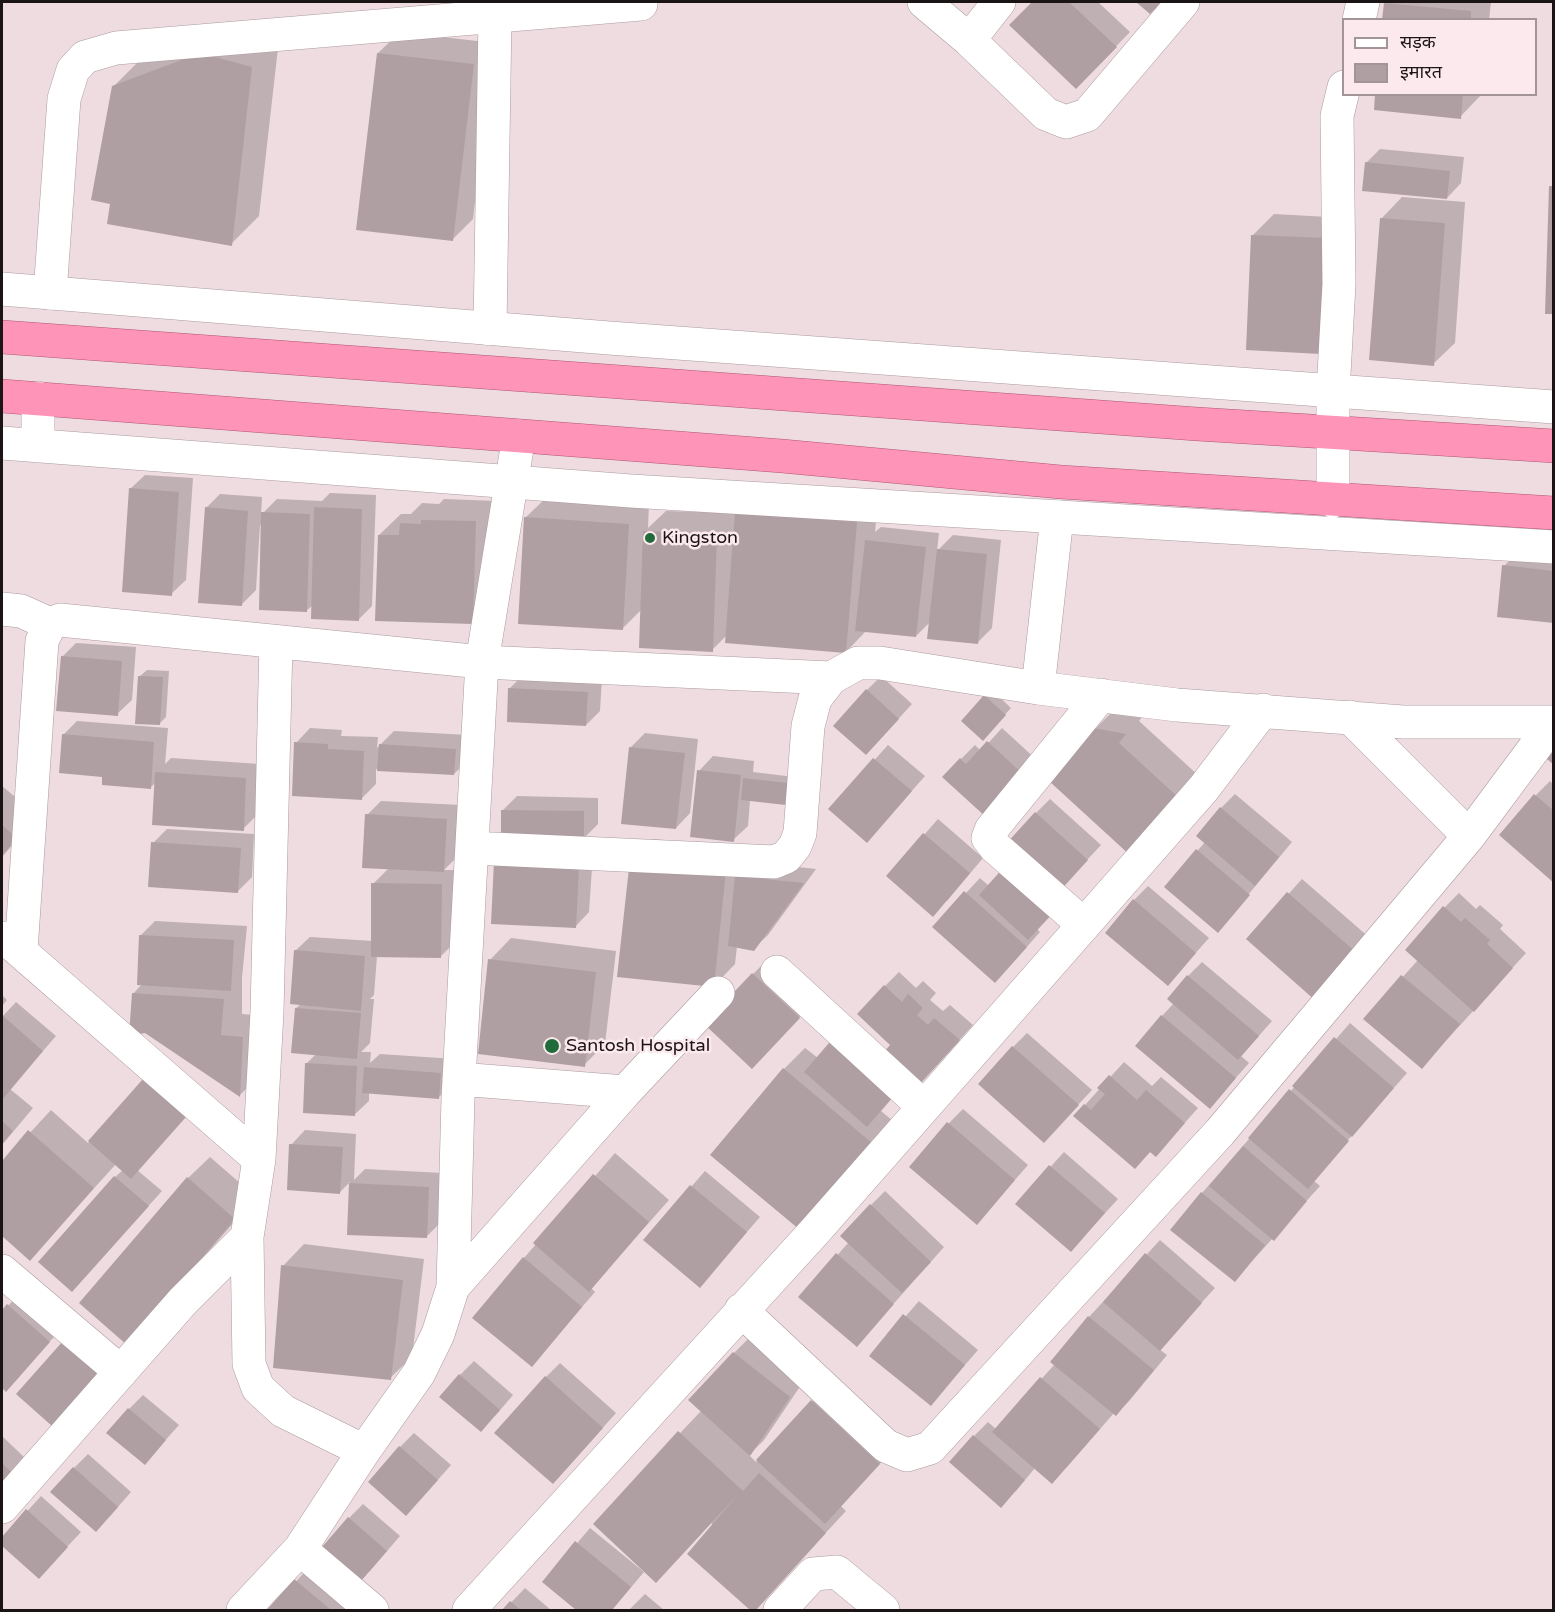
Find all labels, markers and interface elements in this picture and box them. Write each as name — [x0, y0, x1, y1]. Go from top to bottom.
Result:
legend — [1342, 18, 1537, 96]
text: सड़क — [1400, 31, 1436, 53]
text: इमारत — [1400, 61, 1442, 83]
place label: Kingston — [662, 527, 738, 549]
marker: Kingston — [643, 531, 657, 545]
place label: Santosh Hospital — [566, 1035, 710, 1057]
marker: Santosh Hospital — [543, 1037, 561, 1055]

